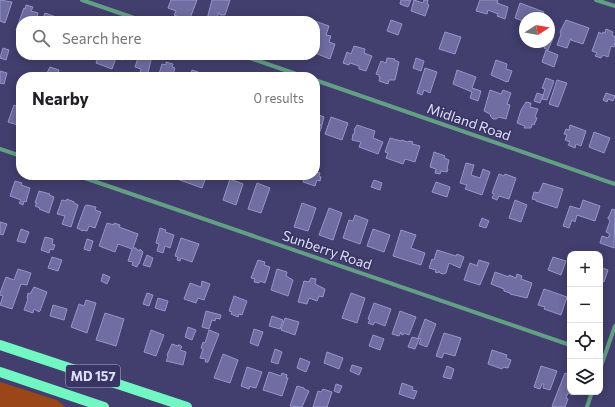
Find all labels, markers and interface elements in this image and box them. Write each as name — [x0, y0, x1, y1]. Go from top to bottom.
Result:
north arrow — [519, 12, 555, 48]
search box — [16, 16, 320, 60]
icon: search — [30, 27, 52, 49]
text: Search here — [62, 29, 141, 47]
text: Nearby — [32, 88, 89, 109]
text: 0 results — [253, 90, 304, 106]
street label: Midland Road — [425, 99, 513, 144]
street label: Sunberry Road — [280, 226, 374, 273]
map controls — [567, 251, 603, 395]
button: + — [567, 251, 603, 287]
button: − — [567, 287, 603, 323]
button: locate — [567, 323, 603, 359]
button: layers — [567, 359, 603, 395]
road number: MD 157 — [66, 365, 120, 387]

